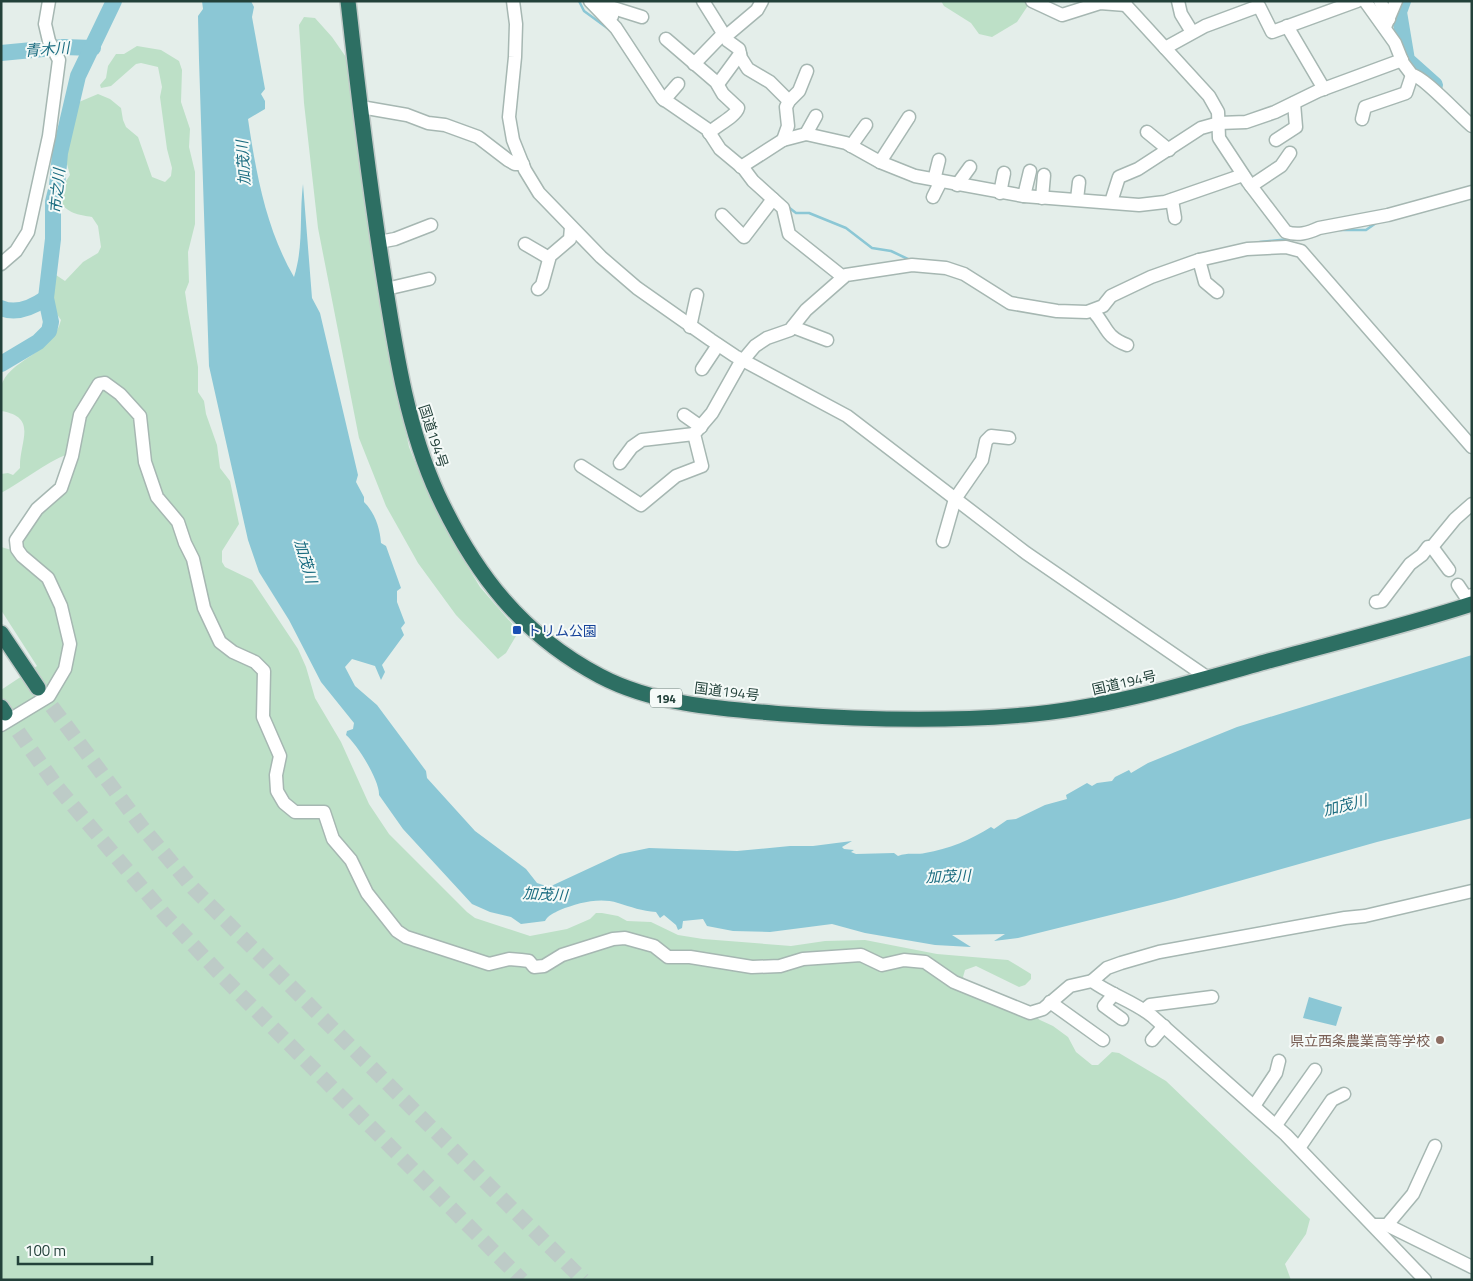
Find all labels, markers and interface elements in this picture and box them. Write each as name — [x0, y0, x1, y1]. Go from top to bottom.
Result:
water label: 青木川 — [24, 36, 72, 62]
water label: 加茂川 — [230, 138, 256, 186]
water label: 市之川 — [44, 166, 71, 214]
street label: 国道194号 — [414, 402, 454, 470]
water label: 加茂川 — [289, 536, 324, 588]
place label: トリム公園 — [527, 620, 597, 641]
marker: トリム公園 — [511, 624, 523, 636]
street label: 国道194号 — [1090, 664, 1158, 700]
street label: 国道194号 — [693, 677, 761, 705]
road number: 194 — [650, 688, 682, 708]
water label: 加茂川 — [1320, 788, 1372, 822]
water label: 加茂川 — [925, 864, 973, 888]
water label: 加茂川 — [522, 881, 570, 907]
place label: 県立西条農業高等学校 — [1290, 1030, 1430, 1051]
marker: 県立西条農業高等学校 — [1434, 1034, 1446, 1046]
scale bar — [18, 1234, 151, 1266]
text: 100 m — [25, 1239, 66, 1262]

